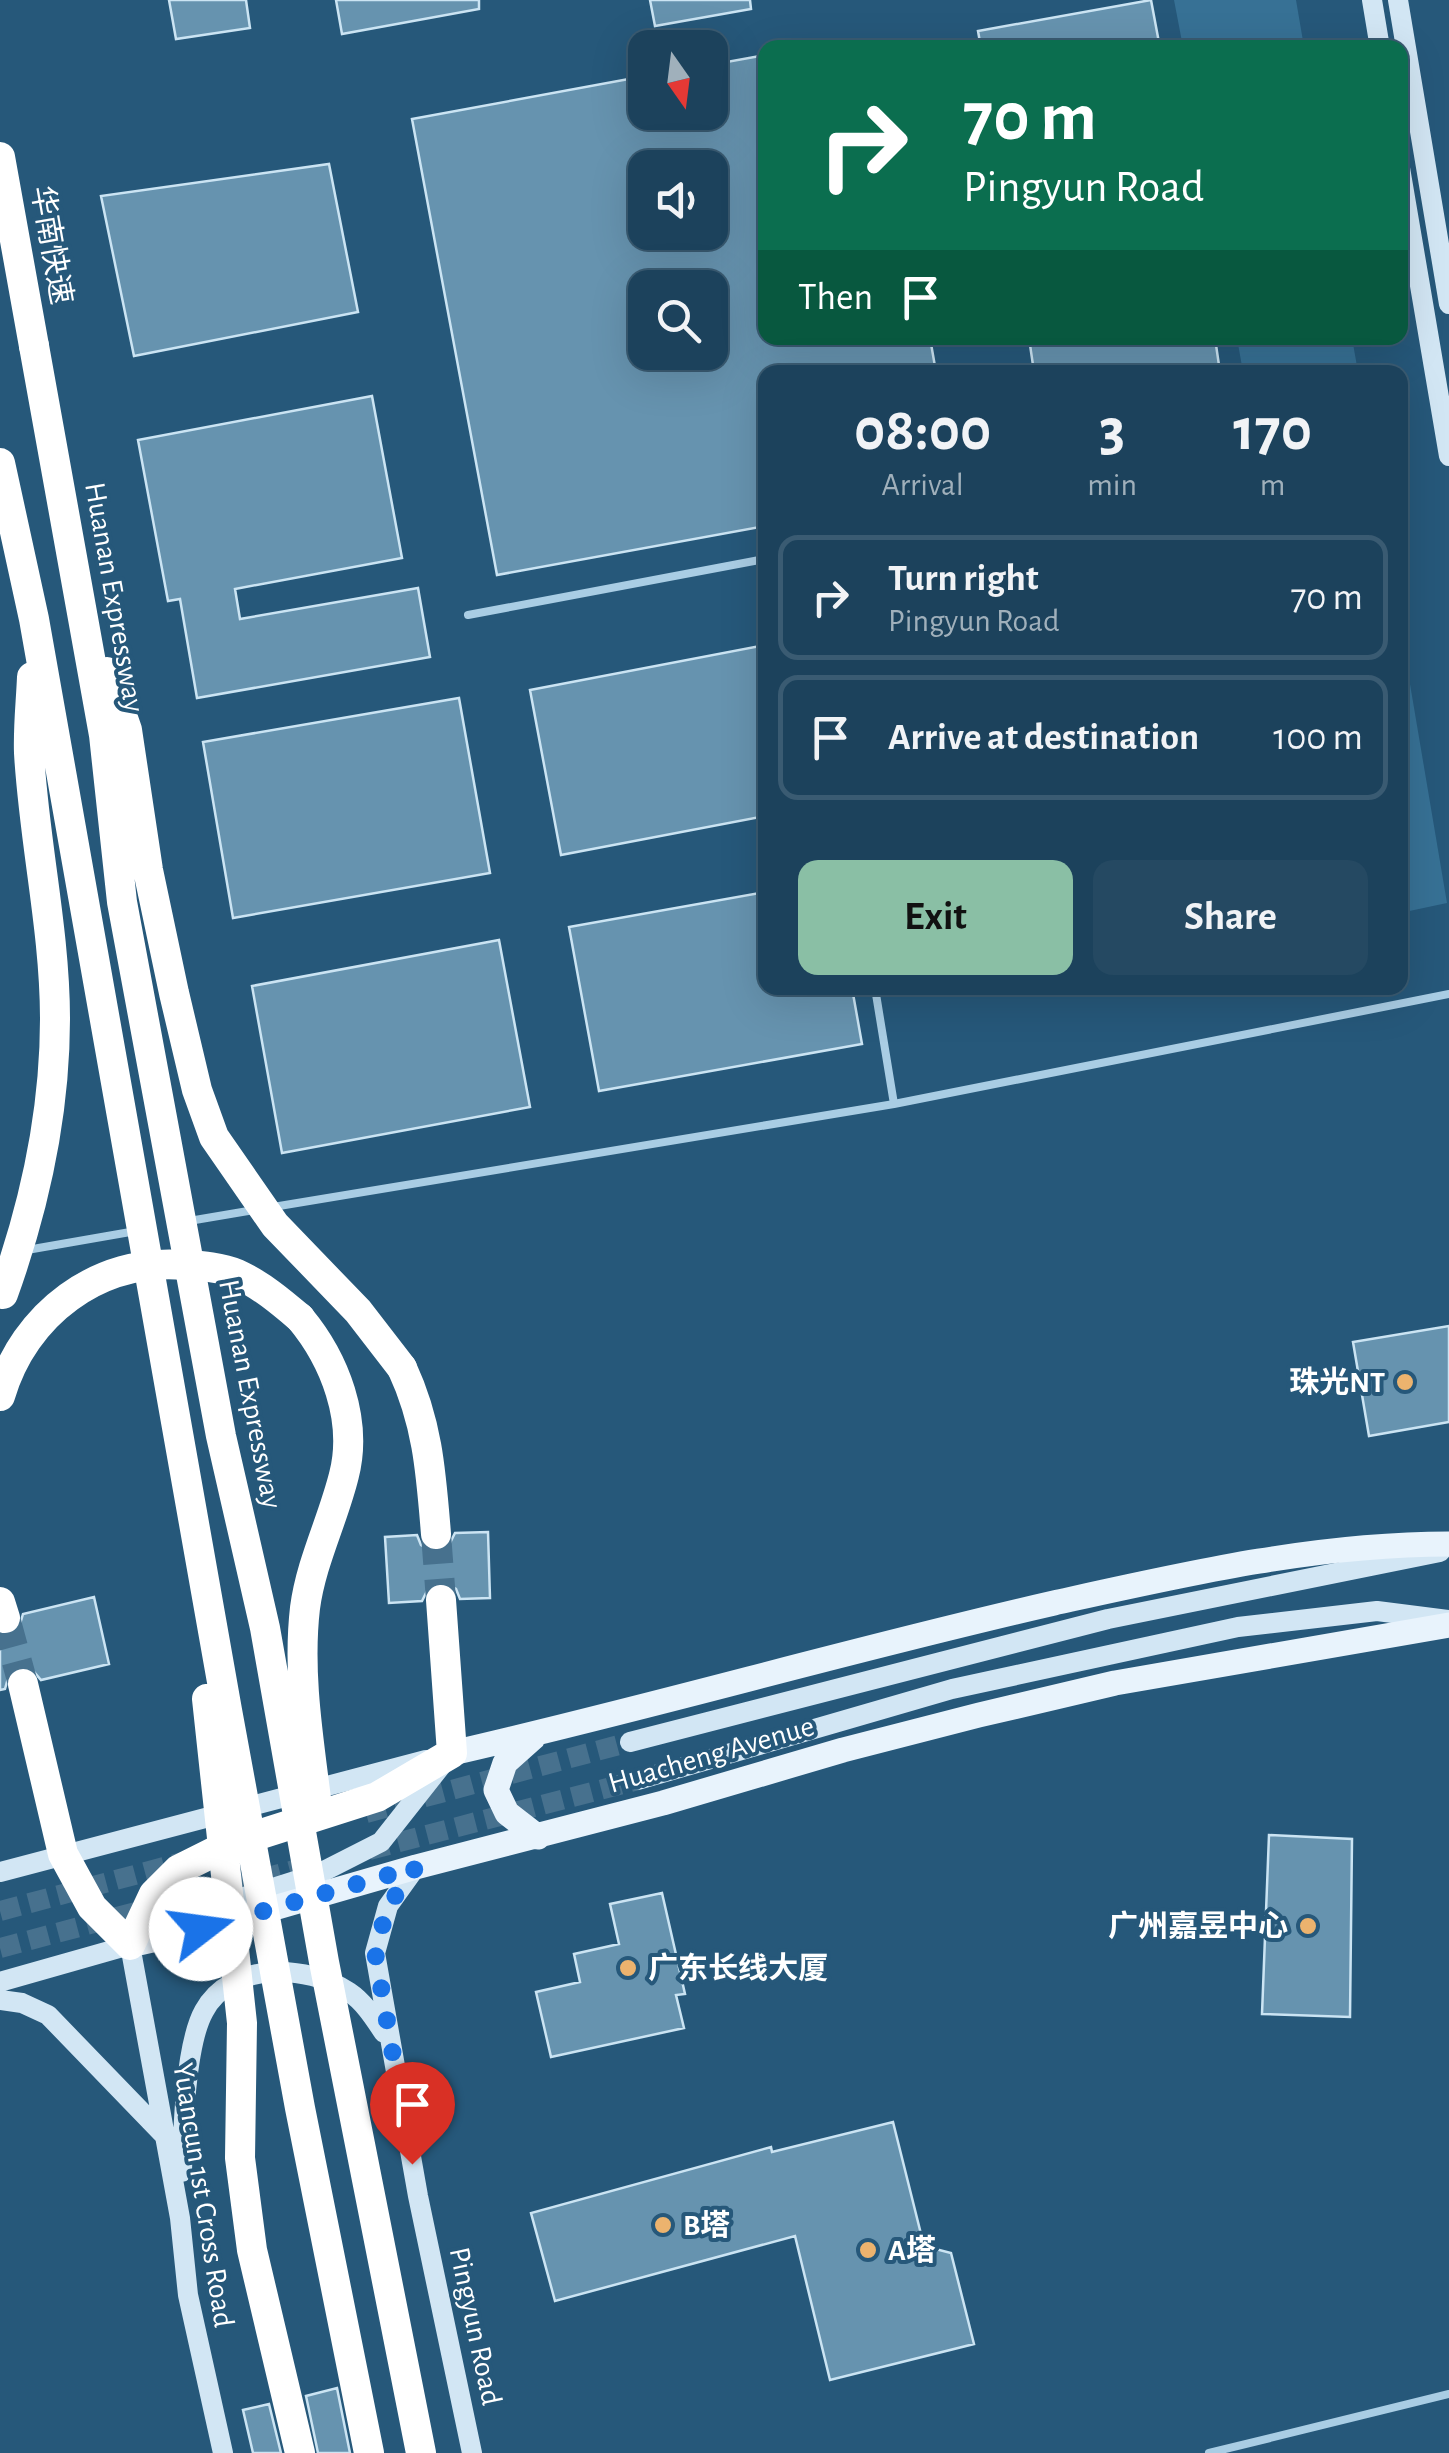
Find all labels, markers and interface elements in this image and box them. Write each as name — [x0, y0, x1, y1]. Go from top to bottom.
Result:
north arrow — [628, 30, 728, 130]
map controls — [628, 30, 728, 370]
icon: right — [798, 80, 928, 210]
text: 70 m — [963, 83, 1097, 153]
button: sound — [628, 150, 728, 250]
text: Pingyun Road — [963, 165, 1204, 210]
street label: 华南快速 — [26, 183, 78, 307]
button: search — [628, 270, 728, 370]
icon: arrive — [893, 270, 948, 325]
text: Then — [798, 279, 873, 317]
text: 08:00 — [854, 401, 991, 461]
text: 3 — [1099, 401, 1125, 461]
text: 170 — [1233, 401, 1312, 461]
text: Arrival — [881, 469, 964, 501]
text: min — [1087, 469, 1137, 501]
text: m — [1260, 469, 1285, 501]
street label: Huanan Expressway — [79, 480, 149, 715]
text: Turn right — [888, 560, 1038, 598]
icon: right — [803, 570, 858, 625]
text: 70 m — [1290, 579, 1363, 617]
text: Pingyun Road — [888, 605, 1060, 637]
icon: arrive — [803, 710, 858, 765]
text: Arrive at destination — [888, 719, 1199, 757]
text: 100 m — [1273, 719, 1363, 757]
button: Exit — [798, 860, 1073, 975]
button: Share — [1093, 860, 1368, 975]
street label: Huanan Expressway — [213, 1277, 287, 1511]
place label: 珠光NT — [1289, 1366, 1385, 1398]
marker: 珠光NT — [1394, 1371, 1416, 1393]
street label: Huacheng Avenue — [605, 1711, 818, 1799]
position arrow — [149, 1877, 253, 1981]
place label: 广州嘉昱中心 — [1108, 1910, 1288, 1942]
marker: 广州嘉昱中心 — [1297, 1915, 1319, 1937]
place label: 广东长线大厦 — [648, 1952, 828, 1984]
marker: 广东长线大厦 — [617, 1957, 639, 1979]
street label: Yuancun 1st Cross Road — [167, 2061, 239, 2330]
pin — [370, 2062, 455, 2165]
icon: arrive — [385, 2077, 440, 2132]
place label: B塔 — [683, 2209, 730, 2241]
marker: B塔 — [652, 2214, 674, 2236]
place label: A塔 — [888, 2234, 936, 2266]
marker: A塔 — [857, 2239, 879, 2261]
street label: Pingyun Road — [444, 2244, 506, 2408]

